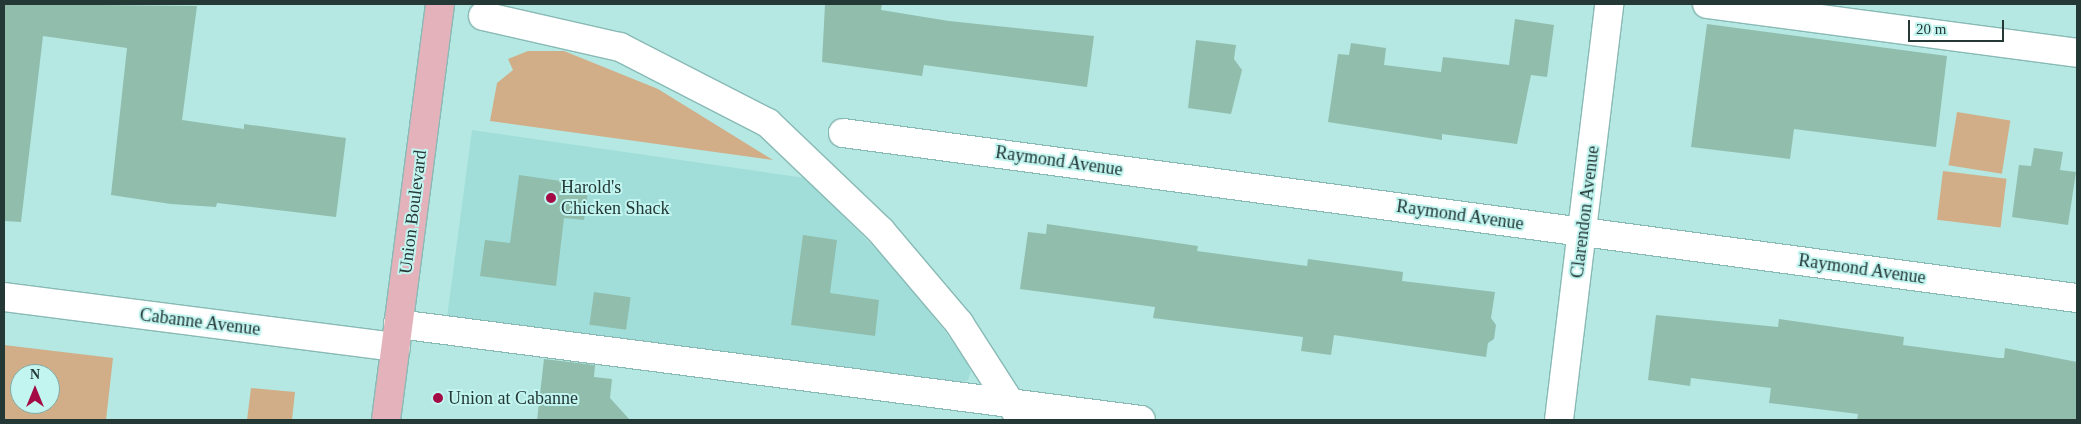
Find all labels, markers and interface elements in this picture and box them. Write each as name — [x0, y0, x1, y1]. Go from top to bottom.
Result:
scale bar — [1911, 10, 2007, 42]
text: 20 m — [1916, 21, 1946, 37]
street label: Raymond Avenue — [994, 141, 1124, 181]
street label: Clarendon Avenue — [1566, 144, 1604, 280]
street label: Union Boulevard — [395, 149, 431, 275]
place label: Harold's Chicken Shack — [561, 177, 669, 220]
marker: Harold's Chicken Shack — [545, 192, 557, 204]
street label: Raymond Avenue — [1395, 195, 1525, 235]
street label: Raymond Avenue — [1797, 249, 1927, 289]
street label: Cabanne Avenue — [138, 304, 262, 340]
north arrow — [10, 364, 60, 414]
text: N — [30, 367, 40, 382]
place label: Union at Cabanne — [448, 387, 578, 409]
marker: Union at Cabanne — [432, 392, 444, 404]

